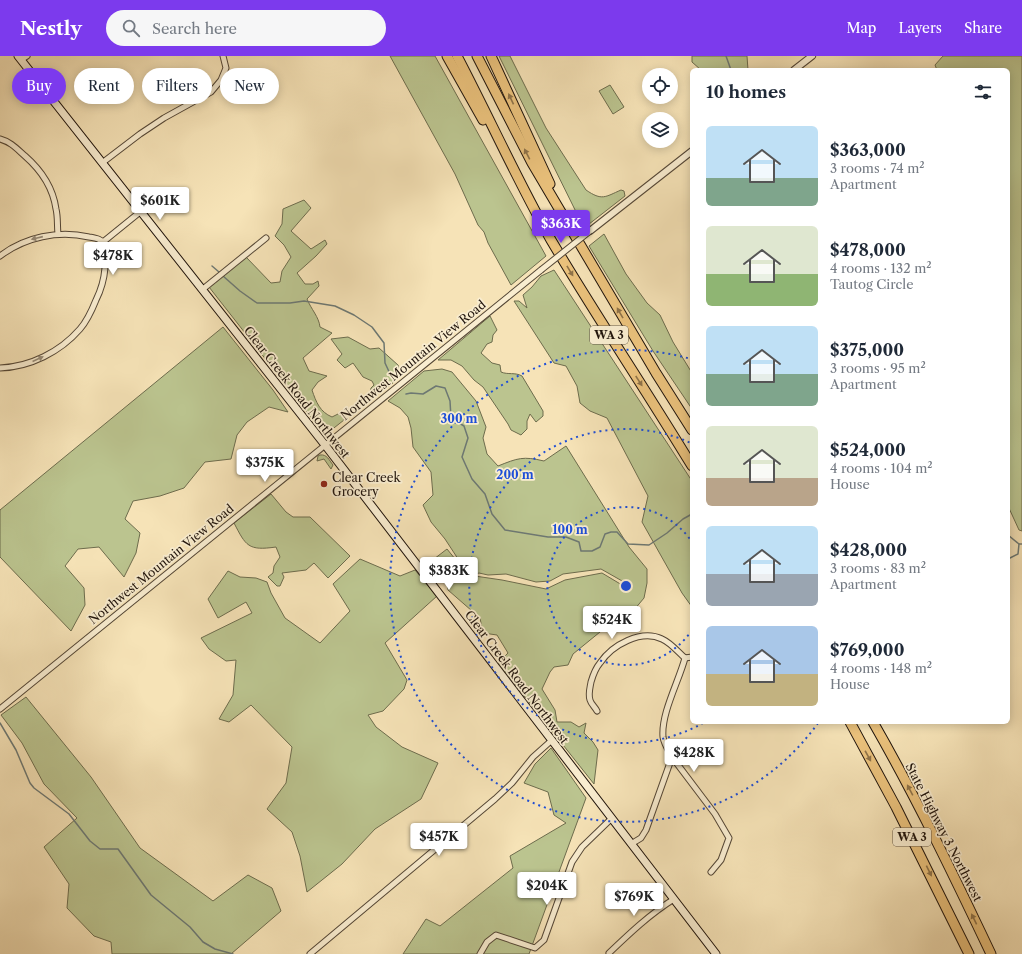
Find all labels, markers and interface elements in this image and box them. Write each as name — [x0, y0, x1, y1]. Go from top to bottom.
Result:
search box — [106, 10, 386, 46]
text: Nestly — [20, 17, 82, 40]
icon: search — [120, 17, 142, 39]
text: Search here — [152, 19, 237, 38]
text: Map — [846, 19, 876, 37]
text: Layers — [898, 19, 942, 37]
text: Share — [964, 19, 1002, 37]
chip: Buy — [12, 68, 66, 104]
chip: Rent — [74, 68, 134, 104]
chip: Filters — [142, 68, 212, 104]
chip: New — [220, 68, 279, 104]
map controls — [642, 68, 678, 148]
button: locate — [642, 68, 678, 104]
icon: filters — [972, 81, 994, 103]
text: 10 homes — [706, 82, 786, 102]
one-way arrow — [508, 94, 514, 105]
button: layers — [642, 112, 678, 148]
text: $363,000 — [830, 140, 906, 160]
icon: home — [738, 142, 786, 190]
one-way arrow — [524, 148, 530, 159]
text: 3 rooms · 74 m² — [830, 160, 925, 176]
text: Apartment — [830, 176, 897, 192]
pin: $601K — [132, 187, 188, 221]
text: $601K — [140, 192, 180, 208]
pin: $363K — [533, 210, 589, 244]
text: $363K — [541, 215, 581, 231]
one-way arrow — [31, 236, 43, 242]
text: $478,000 — [830, 240, 906, 260]
pin: $478K — [85, 242, 141, 276]
icon: home — [738, 242, 786, 290]
text: $478K — [93, 247, 133, 263]
text: 4 rooms · 132 m² — [830, 260, 932, 276]
one-way arrow — [566, 266, 574, 276]
text: Tautog Circle — [830, 276, 914, 292]
street label: Northwest Mountain View Road — [337, 296, 489, 423]
one-way arrow — [617, 308, 624, 319]
street label: Clear Creek Road Northwest — [241, 323, 354, 462]
road number: WA 3 — [590, 326, 628, 344]
text: $375,000 — [830, 340, 904, 360]
icon: home — [738, 342, 786, 390]
one-way arrow — [32, 356, 43, 362]
text: 3 rooms · 95 m² — [830, 360, 926, 376]
one-way arrow — [636, 375, 643, 387]
text: Apartment — [830, 376, 897, 392]
text: 300 m — [440, 411, 478, 426]
text: $524,000 — [830, 440, 906, 460]
icon: home — [738, 442, 786, 490]
pin: $375K — [237, 449, 293, 483]
text: $375K — [246, 454, 284, 470]
text: 4 rooms · 104 m² — [830, 460, 933, 476]
text: 200 m — [496, 467, 534, 482]
place label: Clear Creek Grocery — [332, 470, 401, 499]
text: House — [830, 476, 870, 492]
marker: Clear Creek Grocery — [319, 479, 329, 489]
street label: Northwest Mountain View Road — [85, 500, 237, 627]
text: 100 m — [552, 522, 588, 537]
text: $428,000 — [830, 540, 907, 560]
icon: home — [738, 542, 786, 590]
pin: $383K — [421, 557, 477, 591]
text: 3 rooms · 83 m² — [830, 560, 926, 576]
text: $383K — [429, 562, 469, 578]
text: Apartment — [830, 576, 897, 592]
centre of rings — [619, 579, 633, 593]
pin: $524K — [584, 606, 640, 640]
street label: Clear Creek Road Northwest — [462, 607, 573, 747]
text: $524K — [592, 611, 632, 627]
text: $769,000 — [830, 640, 905, 660]
icon: home — [738, 642, 786, 690]
text: 4 rooms · 148 m² — [830, 660, 932, 676]
text: House — [830, 676, 870, 692]
pin: $428K — [666, 739, 722, 773]
text: $428K — [673, 744, 715, 760]
one-way arrow — [865, 750, 872, 762]
street label: State Highway 3 Northwest — [902, 760, 986, 904]
one-way arrow — [907, 784, 913, 796]
pin: $457K — [411, 823, 467, 857]
text: $457K — [419, 828, 459, 844]
road number: WA 3 — [893, 828, 931, 846]
one-way arrow — [926, 866, 932, 877]
pin: $204K — [519, 872, 575, 906]
text: $204K — [526, 877, 568, 893]
pin: $769K — [606, 883, 662, 917]
text: $769K — [614, 888, 654, 904]
one-way arrow — [971, 913, 977, 925]

